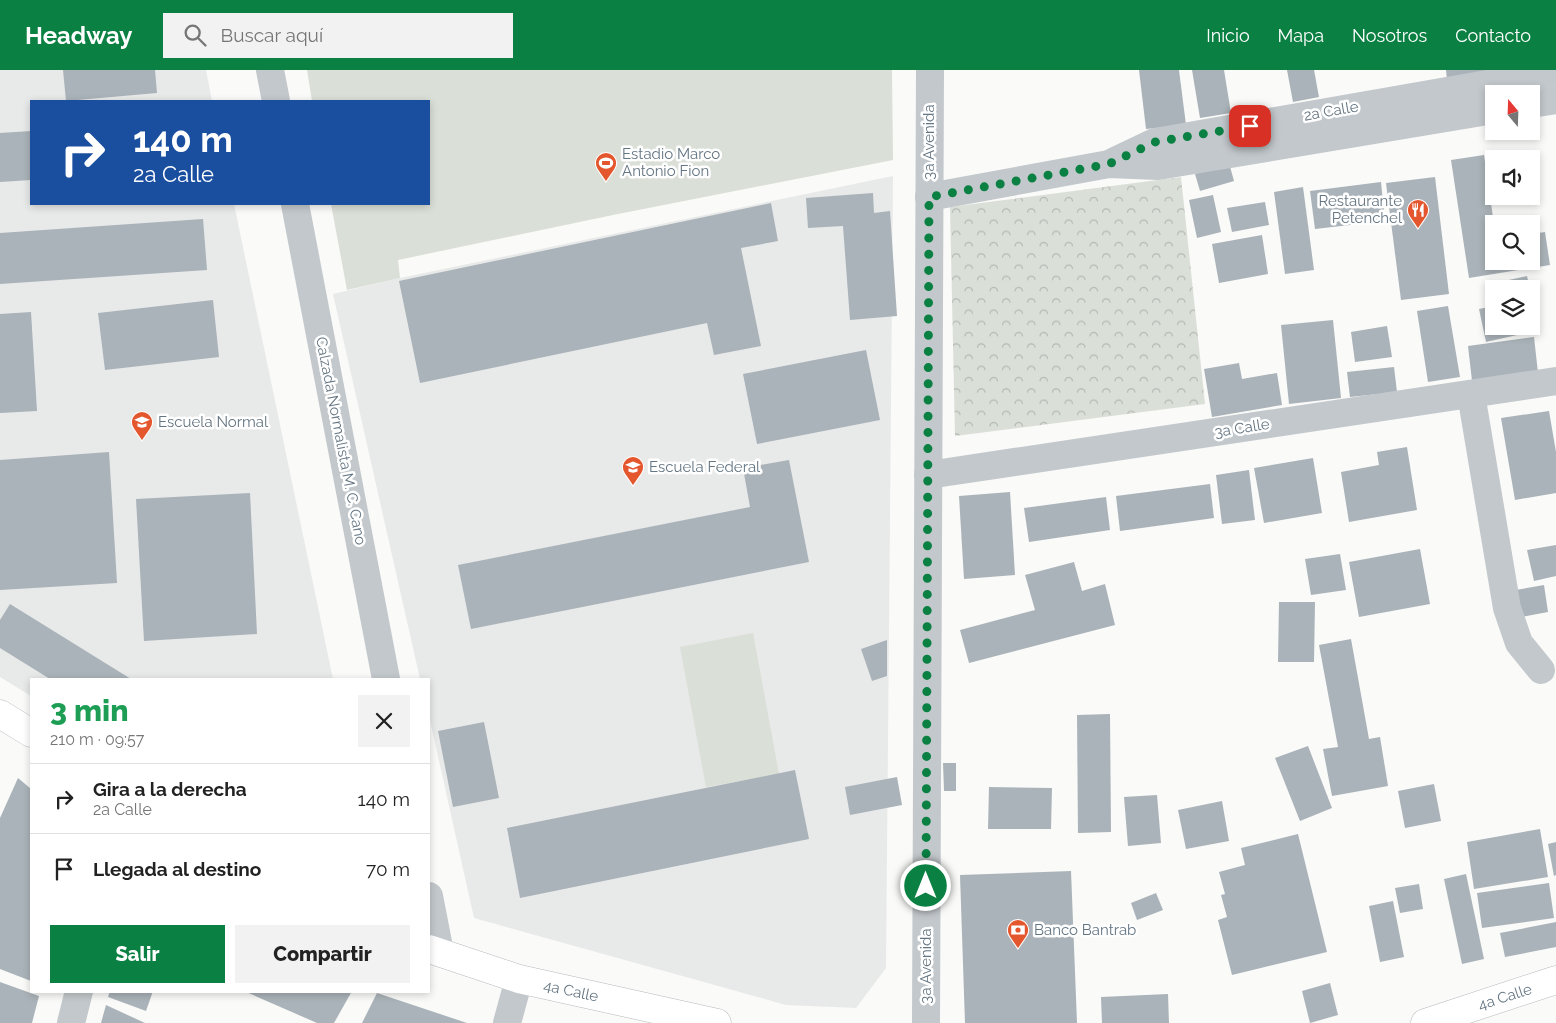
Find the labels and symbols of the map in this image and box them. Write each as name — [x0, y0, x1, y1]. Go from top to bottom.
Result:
north arrow — [1485, 85, 1540, 140]
street label: 2a Calle — [1302, 97, 1360, 125]
street label: 3a Avenida — [920, 104, 938, 180]
pin — [1229, 105, 1271, 147]
place label: Estadio Marco Antonio Fion — [622, 145, 720, 180]
sports icon: Estadio Marco Antonio Fion — [594, 151, 618, 182]
place label: Restaurante Petenchel — [1319, 192, 1403, 227]
restaurant icon: Restaurante Petenchel — [1406, 198, 1430, 229]
street label: Calzada Normalista M. C. Cano — [312, 335, 370, 547]
school or university icon: Escuela Normal — [130, 410, 154, 441]
place label: Escuela Normal — [158, 413, 269, 431]
street label: 3a Calle — [1213, 415, 1271, 441]
school or university icon: Escuela Federal — [621, 455, 645, 486]
place label: Escuela Federal — [649, 458, 761, 476]
position arrow — [899, 859, 951, 911]
bank icon: Banco Bantrab — [1006, 918, 1030, 949]
place label: Banco Bantrab — [1034, 921, 1136, 939]
street label: 3a Avenida — [917, 928, 935, 1004]
street label: 4a Calle — [542, 976, 600, 1006]
street label: 4a Calle — [1476, 980, 1534, 1014]

